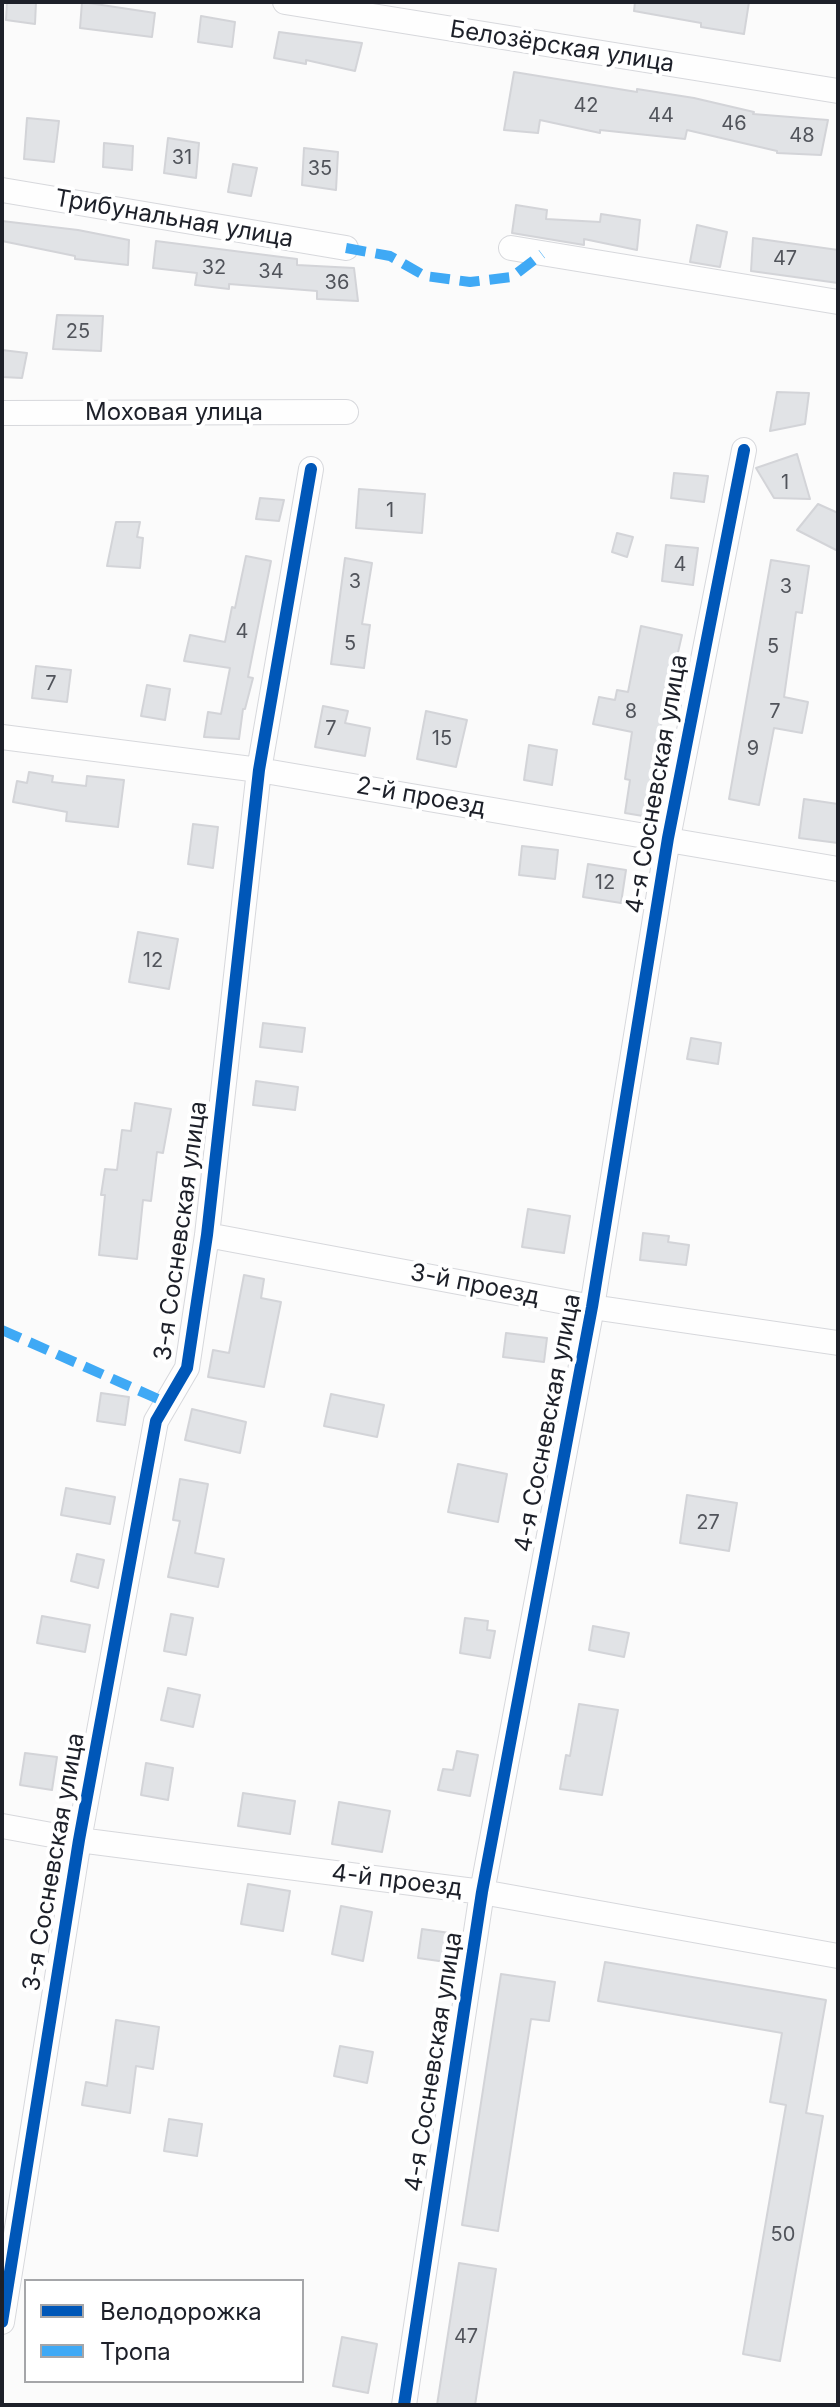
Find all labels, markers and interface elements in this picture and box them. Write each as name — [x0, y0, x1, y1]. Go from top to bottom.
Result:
street label: Белозёрская улица — [448, 15, 676, 79]
house number: 42 — [573, 94, 599, 118]
house number: 44 — [648, 104, 674, 128]
house number: 46 — [721, 112, 747, 136]
house number: 48 — [789, 124, 815, 148]
house number: 31 — [172, 146, 192, 170]
house number: 35 — [308, 157, 332, 181]
street label: Трибунальная улица — [53, 184, 295, 254]
house number: 47 — [773, 247, 797, 271]
house number: 32 — [202, 256, 226, 280]
house number: 34 — [258, 260, 284, 284]
house number: 36 — [325, 271, 349, 295]
house number: 25 — [66, 320, 90, 344]
street label: Моховая улица — [85, 399, 263, 427]
house number: 1 — [781, 471, 789, 495]
house number: 1 — [386, 499, 394, 523]
house number: 4 — [674, 553, 686, 577]
house number: 3 — [349, 570, 361, 594]
house number: 3 — [780, 575, 792, 599]
house number: 4 — [236, 620, 248, 644]
house number: 5 — [344, 632, 356, 656]
house number: 5 — [767, 635, 779, 659]
street label: 4-я Сосневская улица — [620, 652, 694, 916]
house number: 7 — [45, 672, 57, 696]
house number: 8 — [625, 700, 637, 724]
house number: 7 — [769, 700, 781, 724]
house number: 7 — [325, 717, 337, 741]
house number: 15 — [432, 727, 452, 751]
house number: 9 — [747, 737, 759, 761]
street label: 2-й проезд — [354, 771, 488, 823]
house number: 12 — [595, 871, 615, 895]
house number: 12 — [143, 949, 163, 973]
street label: 3-я Сосневская улица — [149, 1099, 213, 1363]
street label: 3-й проезд — [408, 1258, 542, 1312]
street label: 4-я Сосневская улица — [509, 1291, 587, 1555]
house number: 27 — [696, 1511, 720, 1535]
street label: 3-я Сосневская улица — [17, 1731, 91, 1993]
street label: 4-й проезд — [330, 1859, 464, 1903]
street label: 4-я Сосневская улица — [399, 1930, 469, 2194]
house number: 50 — [771, 2223, 795, 2247]
legend — [24, 2279, 304, 2383]
text: Велодорожка — [100, 2297, 262, 2326]
house number: 47 — [454, 2325, 478, 2349]
text: Тропа — [100, 2337, 171, 2366]

